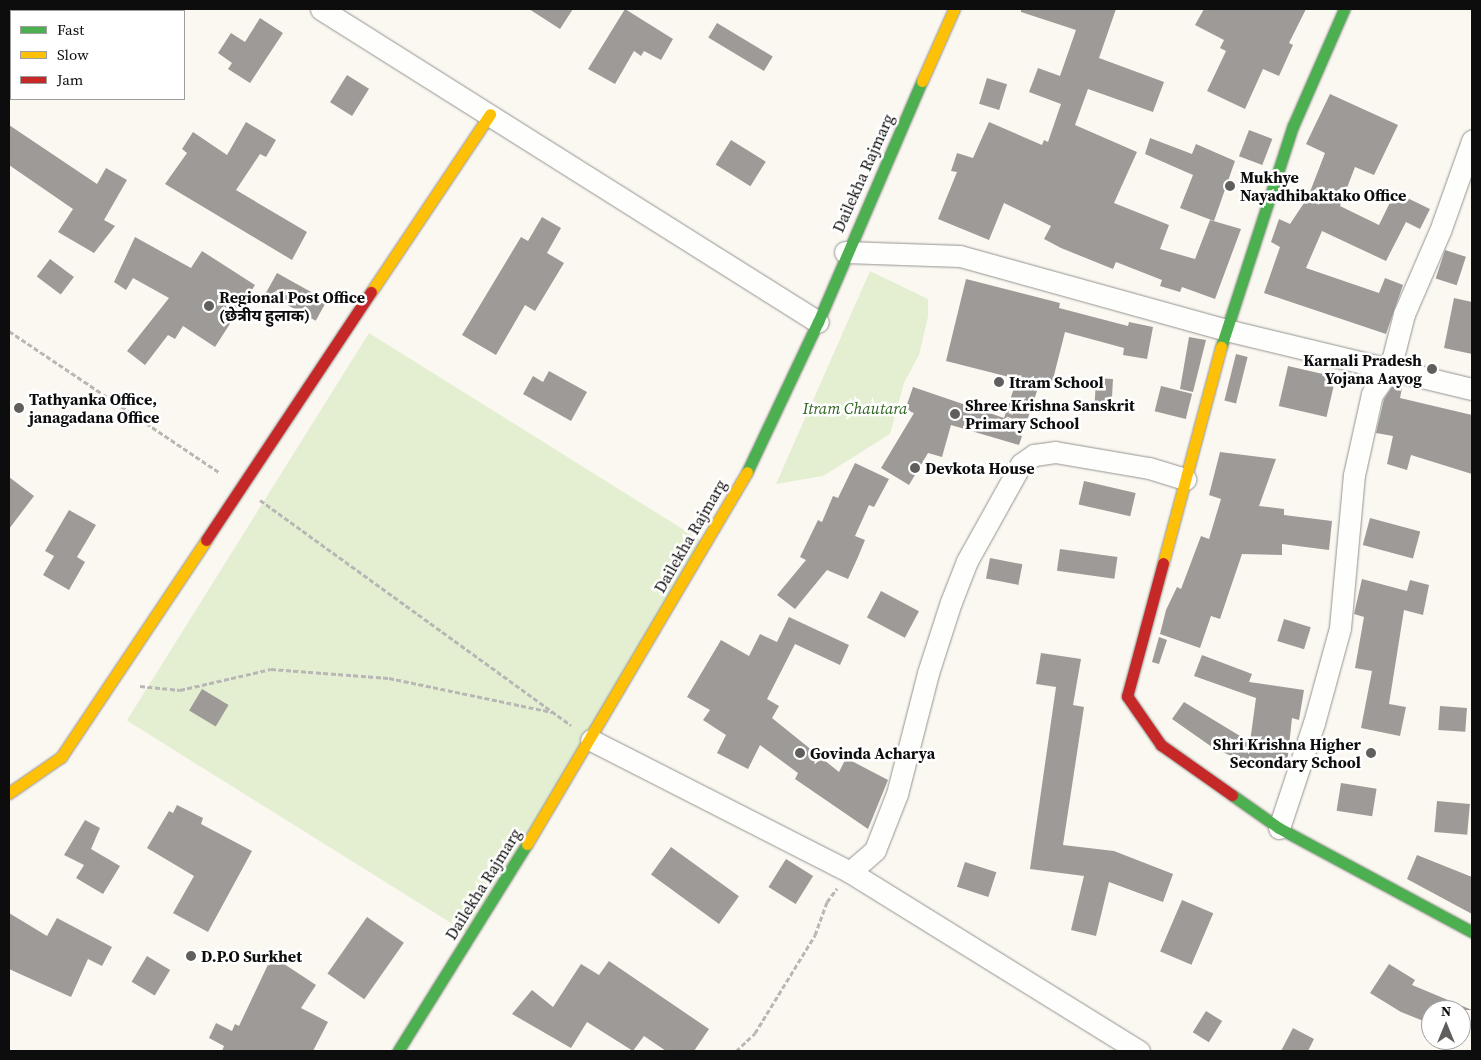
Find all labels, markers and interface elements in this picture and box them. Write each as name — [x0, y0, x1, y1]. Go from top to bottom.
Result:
legend — [10, 10, 185, 100]
text: Fast — [57, 19, 84, 40]
text: Slow — [57, 44, 89, 65]
text: Jam — [57, 69, 83, 90]
street label: Dailekha Rajmarg — [828, 111, 898, 235]
place label: Mukhye Nayadhibaktako Office — [1240, 167, 1406, 205]
marker: Mukhye Nayadhibaktako Office — [1224, 180, 1236, 192]
place label: Regional Post Office (छेत्रीय हुलाक) — [219, 287, 365, 325]
marker: Regional Post Office (छेत्रीय हुलाक) — [203, 300, 215, 312]
place label: Karnali Pradesh Yojana Aayog — [1303, 350, 1422, 388]
marker: Karnali Pradesh Yojana Aayog — [1426, 363, 1438, 375]
place label: Itram School — [1009, 372, 1104, 392]
marker: Itram School — [993, 376, 1005, 388]
place label: Tathyanka Office, janagadana Office — [29, 389, 159, 427]
place label: Shree Krishna Sanskrit Primary School — [965, 395, 1135, 433]
park label: Itram Chautara — [803, 398, 907, 418]
marker: Tathyanka Office, janagadana Office — [13, 402, 25, 414]
marker: Shree Krishna Sanskrit Primary School — [949, 408, 961, 420]
place label: Devkota House — [925, 458, 1035, 478]
marker: Devkota House — [909, 462, 921, 474]
street label: Dailekha Rajmarg — [650, 476, 730, 596]
place label: Shri Krishna Higher Secondary School — [1213, 734, 1361, 772]
place label: Govinda Acharya — [810, 743, 935, 763]
marker: Govinda Acharya — [794, 747, 806, 759]
marker: Shri Krishna Higher Secondary School — [1365, 747, 1377, 759]
street label: Dailekha Rajmarg — [441, 825, 525, 943]
place label: D.P.O Surkhet — [201, 946, 302, 966]
marker: D.P.O Surkhet — [185, 950, 197, 962]
north arrow — [1421, 1000, 1471, 1050]
text: N — [1441, 1001, 1451, 1021]

